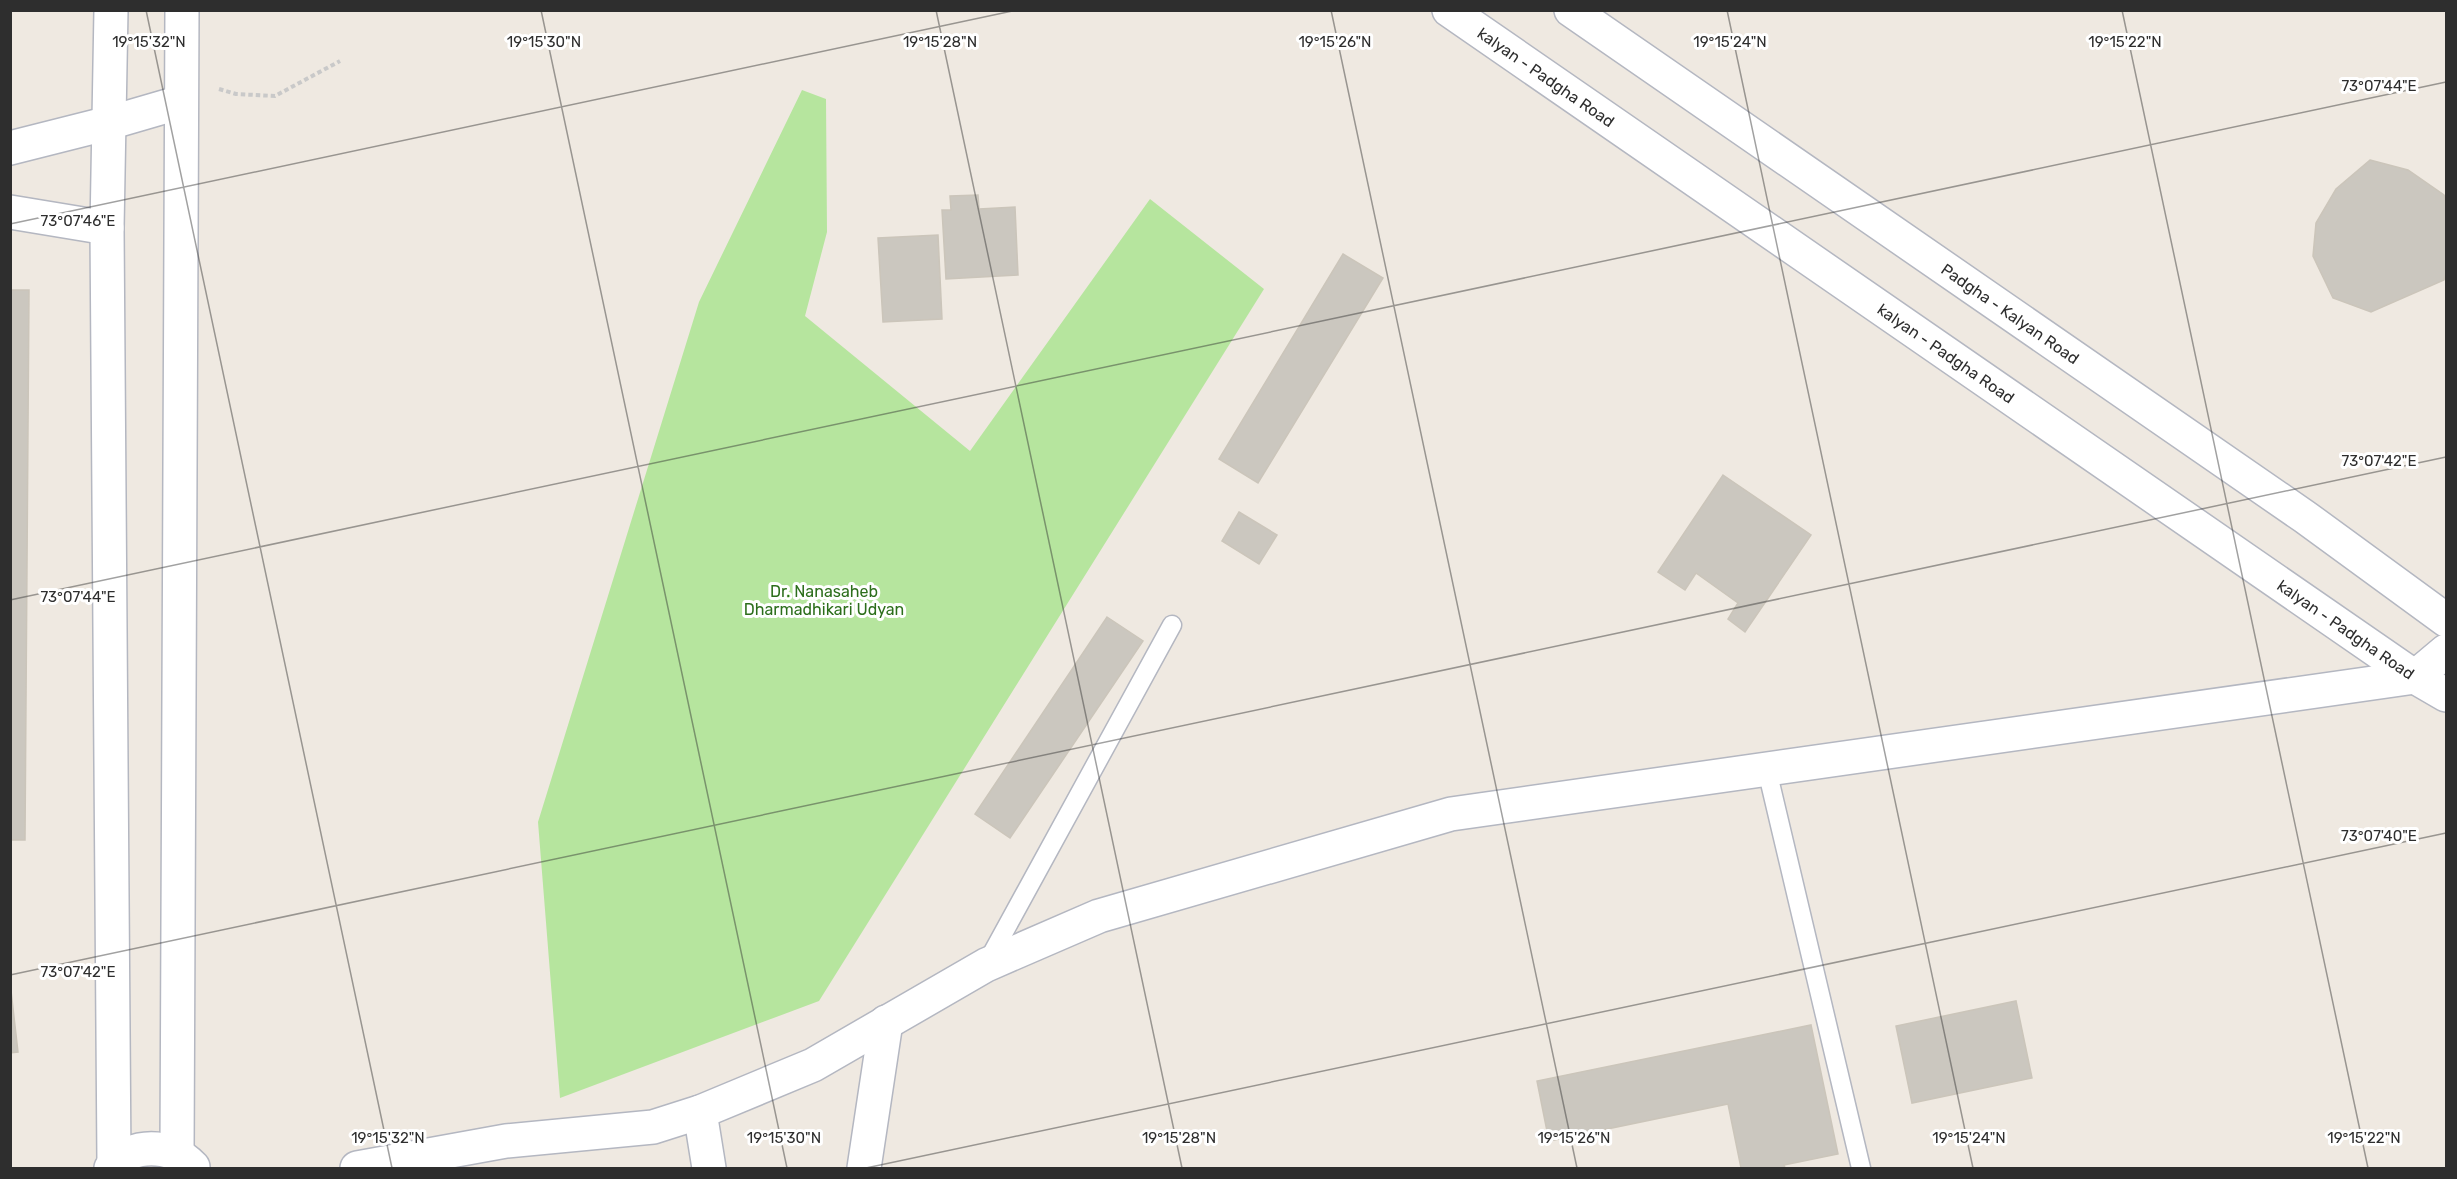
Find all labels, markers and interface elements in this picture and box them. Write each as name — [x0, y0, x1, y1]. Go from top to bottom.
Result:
street label: kalyan - Padgha Road — [1474, 23, 1618, 131]
text: 19°15'32"N — [112, 33, 186, 51]
text: 19°15'30"N — [507, 33, 581, 51]
text: 19°15'28"N — [903, 33, 977, 51]
text: 19°15'26"N — [1298, 33, 1372, 51]
text: 19°15'24"N — [1693, 33, 1767, 51]
text: 19°15'22"N — [2088, 33, 2162, 51]
text: 73°07'44"E — [2341, 77, 2417, 95]
text: 73°07'46"E — [41, 212, 115, 230]
street label: Padgha - Kalyan Road — [1938, 259, 2083, 368]
street label: kalyan - Padgha Road — [1874, 299, 2018, 407]
text: 73°07'42"E — [2341, 452, 2417, 470]
street label: kalyan - Padgha Road — [2274, 575, 2418, 683]
park label: Dr. Nanasaheb Dharmadhikari Udyan — [744, 582, 904, 619]
text: 73°07'44"E — [40, 588, 116, 606]
text: 73°07'40"E — [2341, 827, 2417, 845]
text: 73°07'42"E — [40, 963, 116, 981]
text: 19°15'32"N — [351, 1129, 425, 1147]
text: 19°15'30"N — [747, 1129, 821, 1147]
text: 19°15'28"N — [1142, 1129, 1216, 1147]
text: 19°15'26"N — [1537, 1129, 1611, 1147]
text: 19°15'24"N — [1932, 1129, 2006, 1147]
text: 19°15'22"N — [2327, 1129, 2401, 1147]

